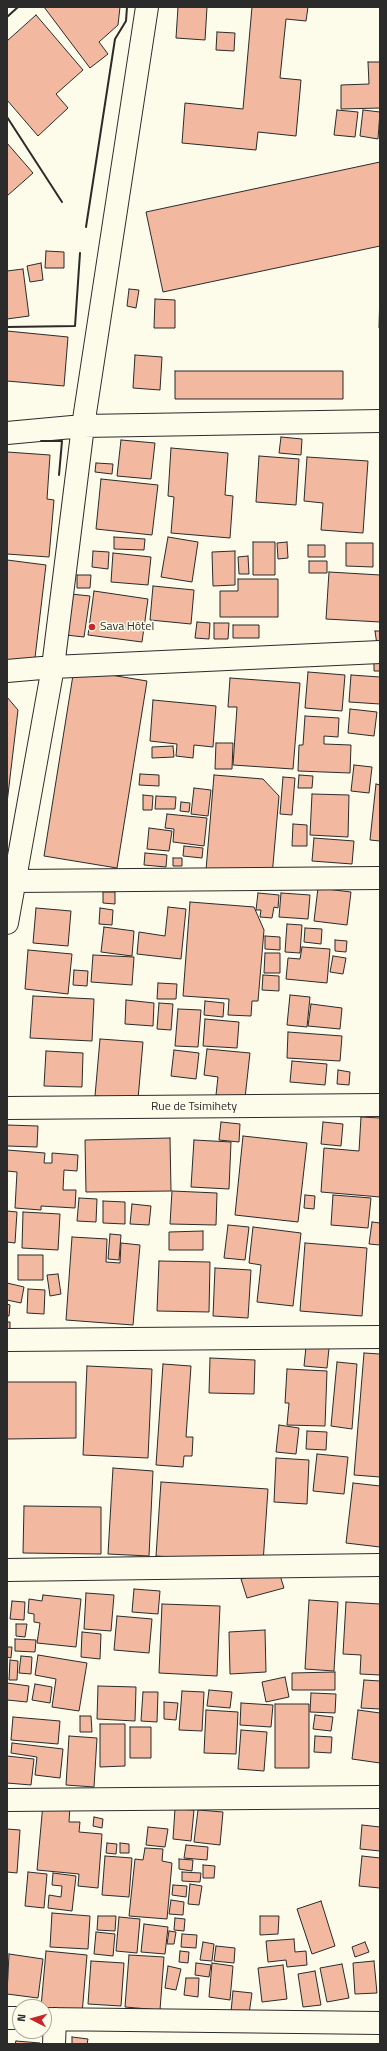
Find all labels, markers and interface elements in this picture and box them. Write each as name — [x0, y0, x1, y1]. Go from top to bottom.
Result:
place label: Sava Hôtel — [100, 620, 154, 634]
marker: Sava Hôtel — [87, 622, 97, 632]
street label: Rue de Tsimihety — [151, 1100, 237, 1114]
north arrow — [12, 1999, 52, 2039]
text: N — [13, 2013, 29, 2022]

